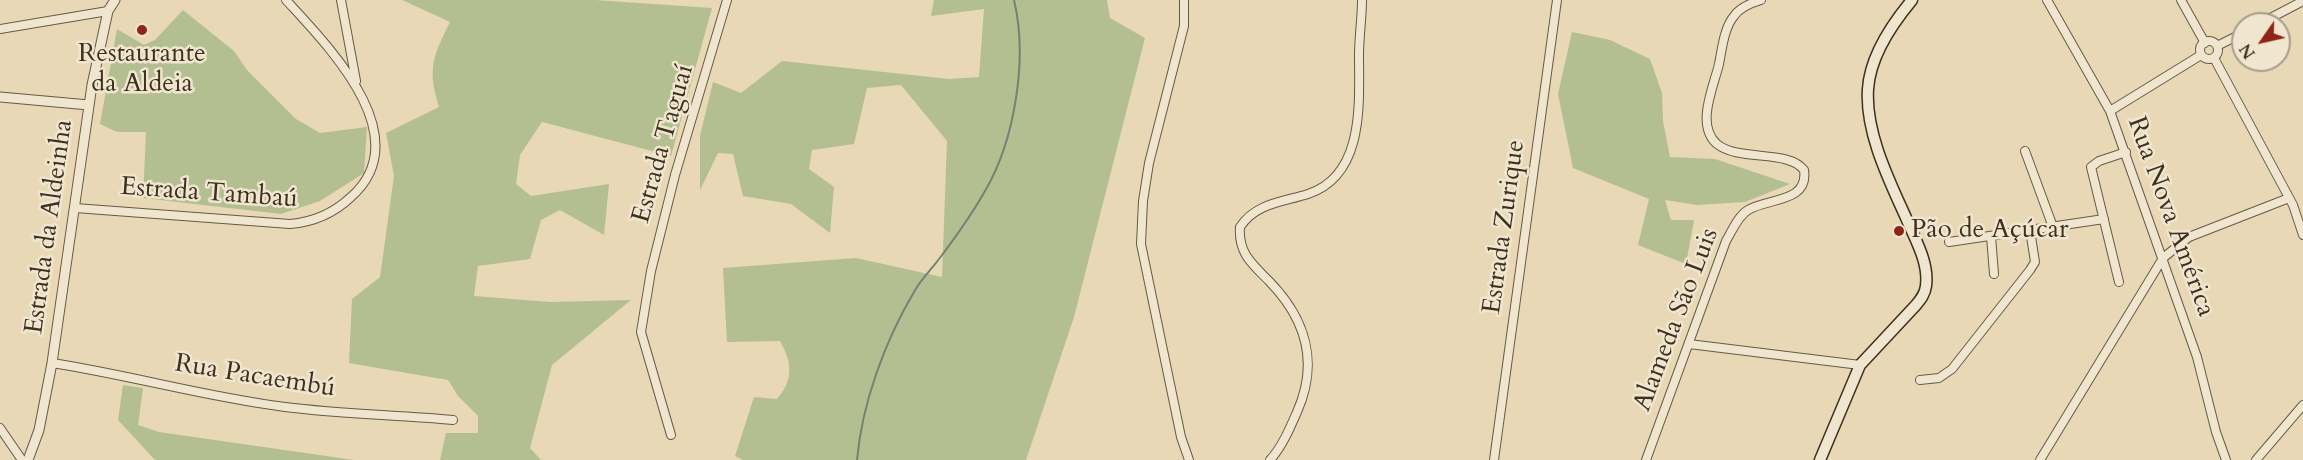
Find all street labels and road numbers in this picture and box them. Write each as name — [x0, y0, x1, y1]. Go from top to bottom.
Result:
street label: Estrada Taguaí — [626, 61, 702, 227]
street label: Rua Nova América — [2119, 113, 2221, 321]
street label: Estrada da Aldeinha — [20, 118, 80, 336]
street label: Estrada Zurique — [1477, 138, 1533, 316]
street label: Estrada Tambaú — [119, 172, 299, 216]
street label: Alameda São Luis — [1628, 224, 1726, 416]
street label: Rua Pacaembú — [172, 349, 338, 405]

